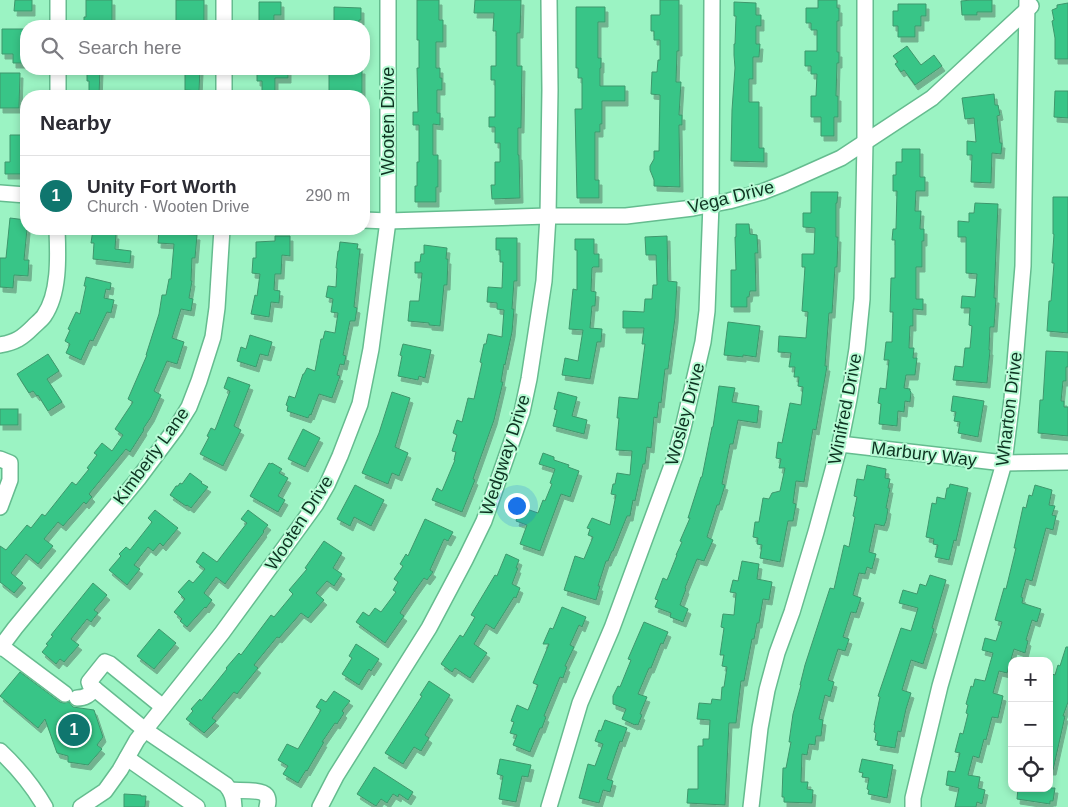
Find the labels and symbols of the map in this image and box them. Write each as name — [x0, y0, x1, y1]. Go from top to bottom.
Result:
street label: Wooten Drive — [378, 67, 398, 175]
street label: Vega Drive — [686, 177, 776, 217]
street label: Wharton Drive — [992, 351, 1026, 467]
street label: Winifred Drive — [824, 352, 866, 466]
street label: Wosley Drive — [662, 360, 708, 468]
street label: Wedgway Drive — [476, 392, 534, 518]
street label: Kimberly Lane — [109, 404, 193, 508]
street label: Marbury Way — [870, 438, 978, 470]
street label: Wooten Drive — [261, 472, 337, 574]
your location — [504, 493, 530, 519]
pin: 1 — [58, 711, 90, 749]

